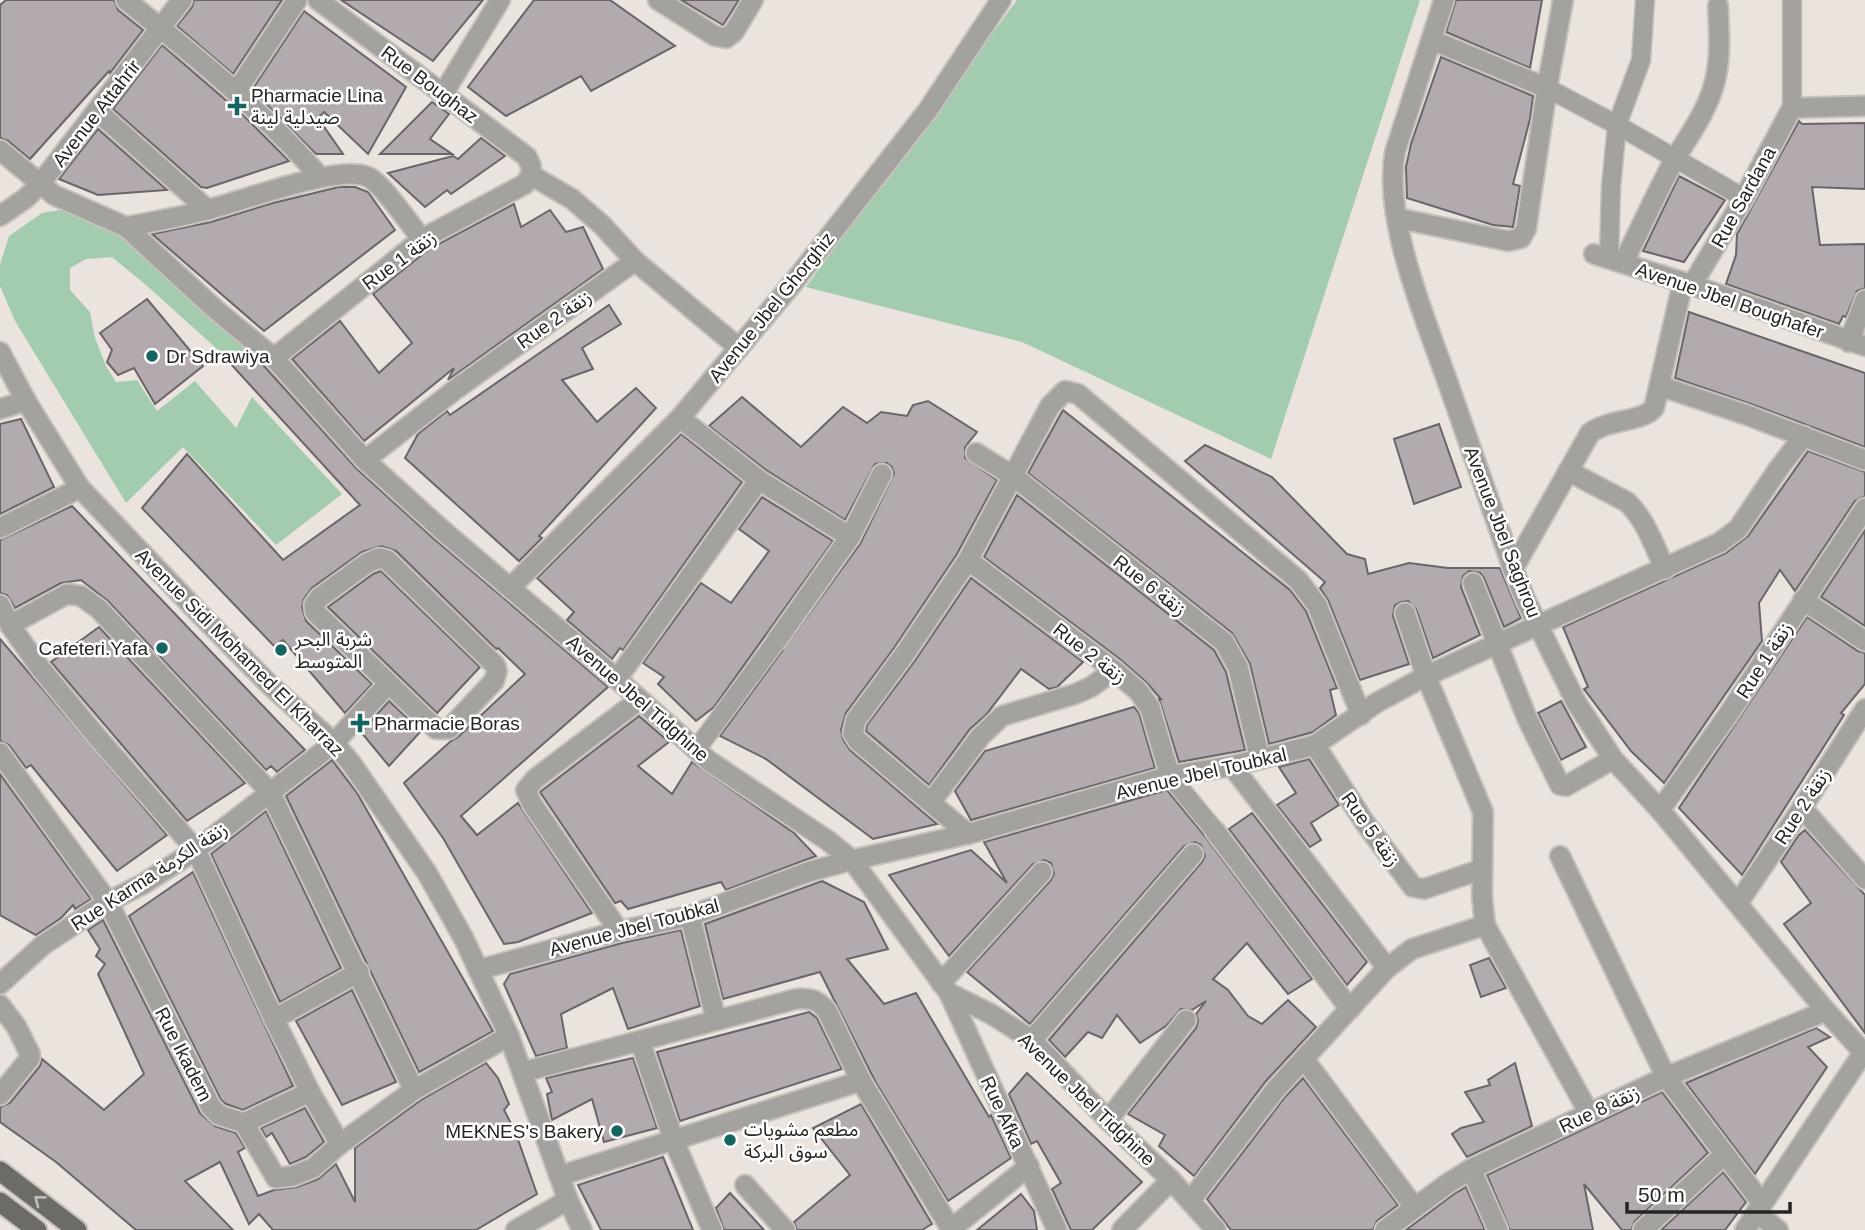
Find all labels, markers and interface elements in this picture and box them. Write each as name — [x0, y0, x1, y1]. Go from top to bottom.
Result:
street label: Rue Boughaz — [377, 41, 482, 127]
street label: Avenue Attahrir — [48, 55, 145, 171]
place label: Pharmacie Lina صيدلية لينة — [251, 85, 383, 128]
marker: Pharmacie Lina صيدلية لينة — [229, 98, 245, 114]
street label: Rue Sardana — [1707, 143, 1780, 251]
street label: Rue 1 زنقة — [358, 227, 441, 295]
street label: Avenue Jbel Ghorghiz — [705, 228, 838, 386]
street label: Avenue Jbel Boughafer — [1633, 258, 1827, 343]
street label: Rue 2 زنقة — [513, 286, 596, 354]
place label: Dr Sdrawiya — [166, 346, 270, 367]
marker: Dr Sdrawiya — [144, 348, 160, 364]
street label: Avenue Jbel Saghrou — [1460, 444, 1545, 621]
street label: Avenue Sidi Mohamed El Kharraz — [132, 544, 348, 760]
street label: Rue 6 زنقة — [1109, 551, 1190, 621]
street label: Rue 1 زنقة — [1732, 618, 1798, 703]
street label: Rue 2 زنقة — [1049, 619, 1130, 689]
place label: شربة البحر المتوسط — [294, 629, 372, 673]
street label: Avenue Jbel Tidghine — [562, 631, 713, 766]
place label: Cafeteri.Yafa — [39, 638, 148, 659]
marker: Cafeteri.Yafa — [154, 640, 170, 656]
marker: شربة البحر المتوسط — [273, 642, 289, 658]
place label: Pharmacie Boras — [374, 713, 520, 734]
marker: Pharmacie Boras — [352, 715, 368, 731]
street label: Avenue Jbel Toubkal — [1114, 744, 1289, 803]
street label: Rue 2 زنقة — [1770, 764, 1836, 849]
street label: Rue 5 زنقة — [1336, 788, 1404, 871]
street label: Rue Karma زنقة الكرمة — [67, 818, 232, 936]
street label: Avenue Jbel Toubkal — [547, 895, 721, 960]
street label: Rue Ikadem — [151, 1004, 216, 1105]
street label: Avenue Jbel Tidghine — [1014, 1029, 1159, 1170]
street label: Rue Afka — [977, 1073, 1029, 1152]
street label: Rue 8 زنقة — [1556, 1082, 1643, 1138]
place label: مطعم مشويات سوق البركة — [744, 1119, 859, 1163]
place label: MEKNES's Bakery — [445, 1121, 603, 1142]
marker: MEKNES's Bakery — [609, 1123, 625, 1139]
marker: مطعم مشويات سوق البركة — [722, 1132, 738, 1148]
scale bar — [1627, 1170, 1790, 1214]
text: 50 m — [1638, 1183, 1685, 1206]
one-way arrow — [34, 1196, 46, 1209]

